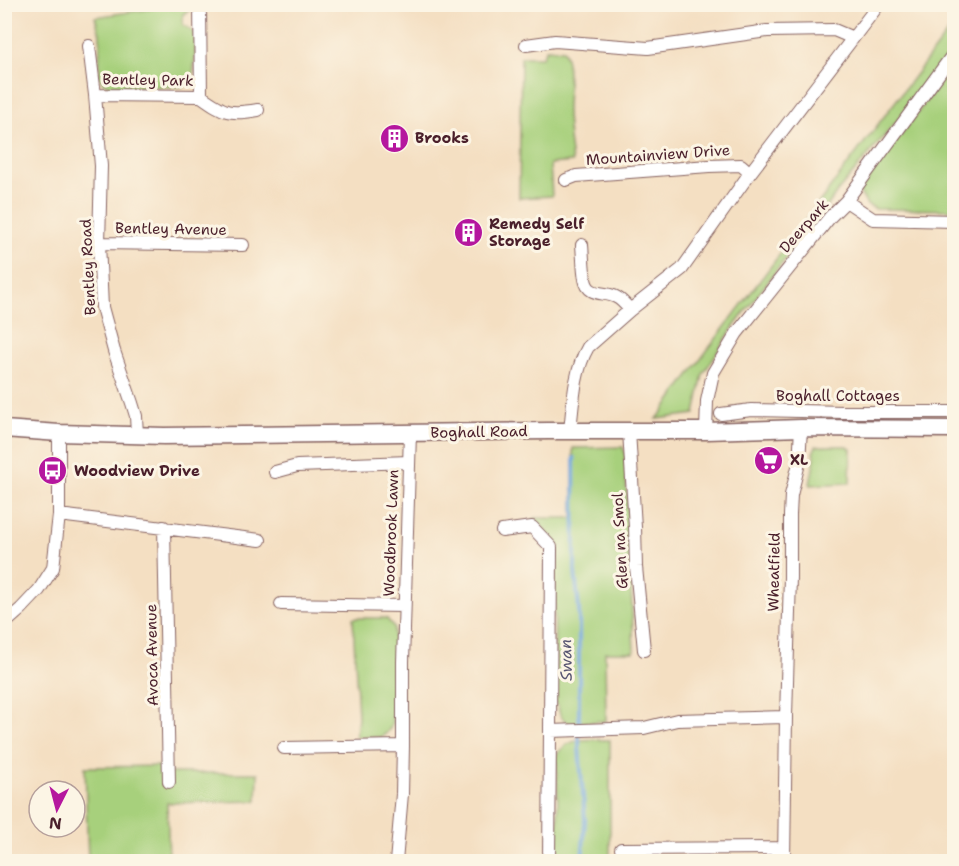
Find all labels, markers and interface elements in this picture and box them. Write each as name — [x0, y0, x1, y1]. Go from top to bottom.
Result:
street label: Bentley Park — [102, 69, 194, 91]
building icon: Brooks — [378, 122, 410, 154]
place label: Brooks — [415, 128, 469, 148]
street label: Mountainview Drive — [585, 140, 731, 170]
street label: Deerpark — [775, 195, 833, 257]
place label: Remedy Self Storage — [489, 214, 584, 251]
building icon: Remedy Self Storage — [452, 217, 484, 249]
street label: Bentley Road — [75, 218, 101, 316]
street label: Bentley Avenue — [115, 218, 227, 240]
street label: Boghall Cottages — [776, 386, 900, 406]
street label: Boghall Road — [430, 421, 528, 443]
supermarket icon: XL — [753, 444, 785, 476]
place label: XL — [790, 450, 808, 470]
bus stop icon: Woodview Drive — [37, 455, 69, 487]
place label: Woodview Drive — [74, 461, 200, 481]
street label: Woodbrook Lawn — [379, 469, 403, 597]
street label: Glen na Smol — [607, 492, 633, 590]
street label: Wheatfield — [763, 532, 785, 612]
street label: Avoca Avenue — [141, 604, 163, 706]
water label: Swan — [555, 639, 577, 681]
north arrow — [27, 779, 87, 839]
text: N — [48, 812, 63, 835]

